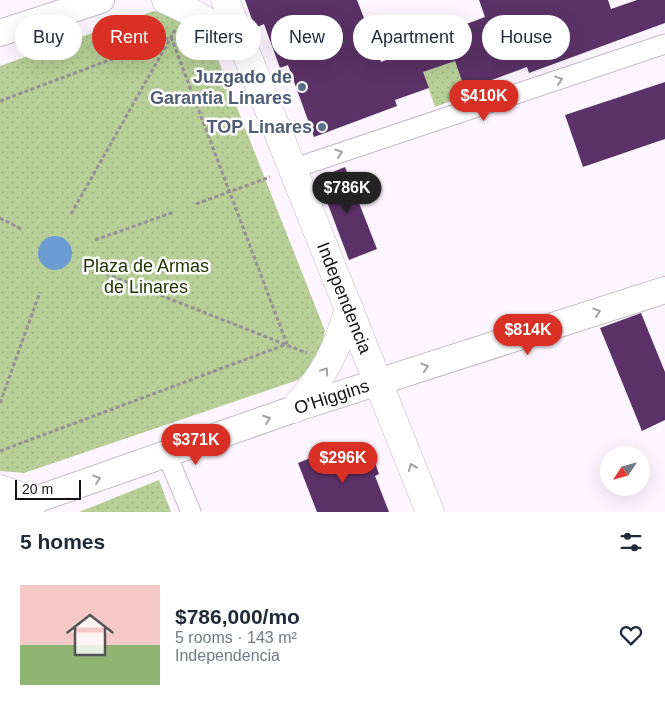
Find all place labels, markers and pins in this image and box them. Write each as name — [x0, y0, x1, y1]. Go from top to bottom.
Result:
place label: Juzgado de Garantia Linares — [150, 67, 292, 108]
pin: $410K — [449, 80, 519, 122]
marker: Juzgado de Garantia Linares — [296, 81, 308, 93]
place label: TOP Linares — [207, 117, 312, 137]
marker: TOP Linares — [316, 121, 328, 133]
pin: $786K — [312, 172, 382, 214]
pin: $814K — [493, 314, 563, 356]
pin: $371K — [161, 424, 231, 466]
pin: $296K — [308, 442, 378, 484]

